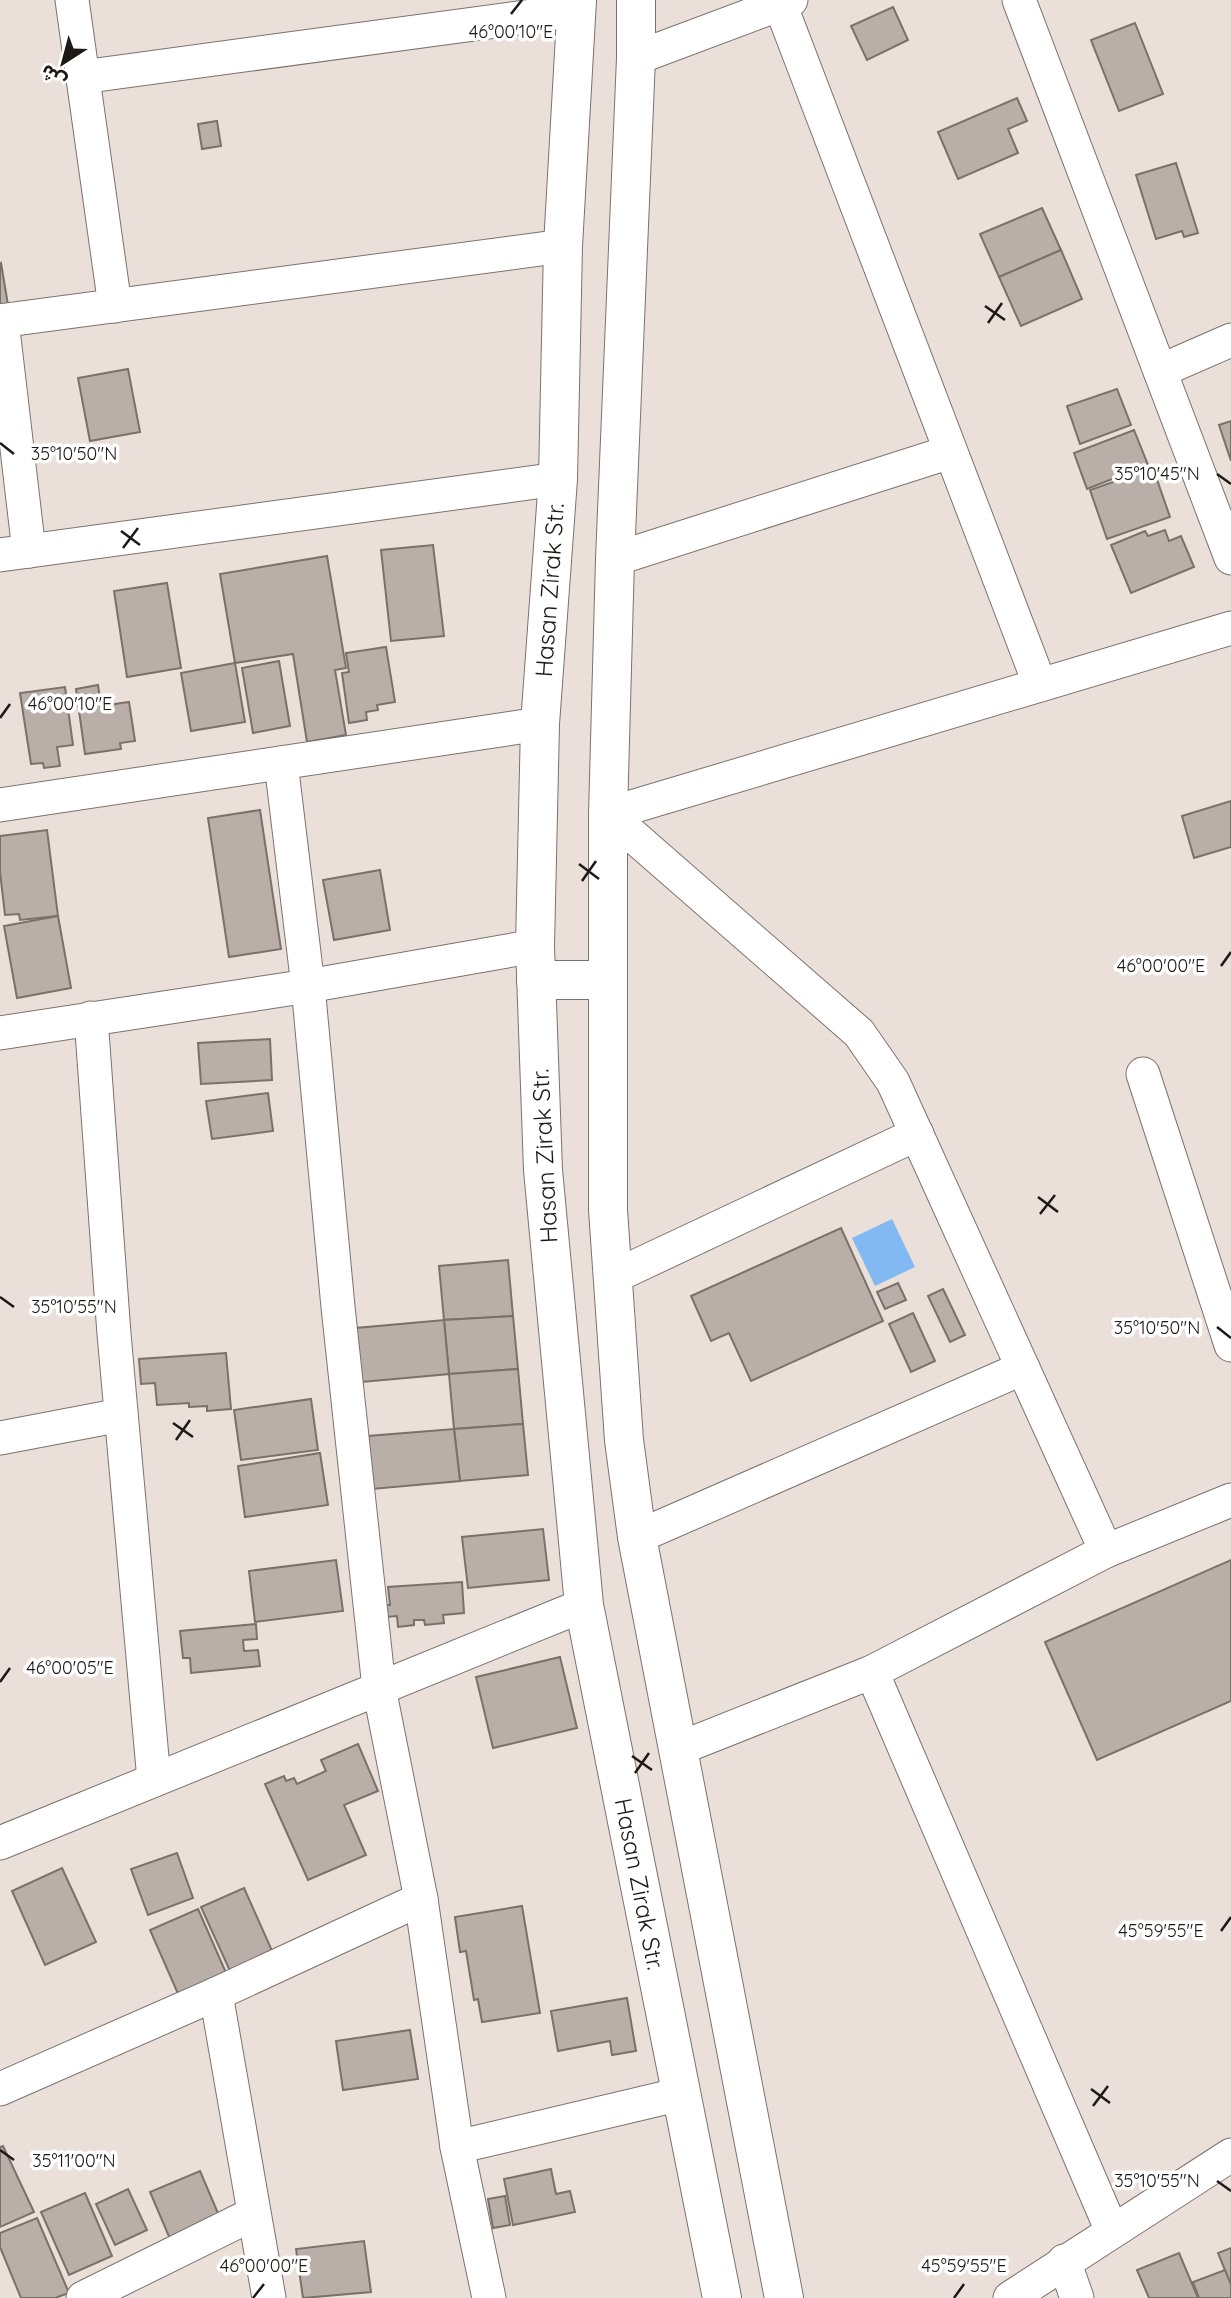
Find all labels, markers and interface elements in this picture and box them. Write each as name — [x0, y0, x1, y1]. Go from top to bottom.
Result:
text: 46°00'10"E — [469, 20, 553, 43]
north arrow — [28, 28, 98, 98]
text: ش — [35, 59, 71, 94]
text: 35°10'50"N — [31, 442, 117, 465]
text: 35°10'45"N — [1114, 462, 1200, 485]
street label: Hasan Zirak Str. — [528, 502, 570, 678]
text: 46°00'10"E — [28, 692, 112, 715]
text: 46°00'00"E — [1117, 954, 1205, 977]
street label: Hasan Zirak Str. — [524, 1068, 564, 1244]
text: 35°10'55"N — [31, 1295, 117, 1318]
text: 35°10'50"N — [1114, 1316, 1200, 1339]
text: 46°00'05"E — [26, 1656, 114, 1679]
street label: Hasan Zirak Str. — [609, 1795, 671, 1972]
text: 45°59'55"E — [1118, 1919, 1204, 1942]
text: 35°11'00"N — [32, 2149, 116, 2172]
text: 35°10'55"N — [1114, 2169, 1200, 2192]
text: 46°00'00"E — [220, 2254, 308, 2277]
text: 45°59'55"E — [921, 2254, 1007, 2277]

